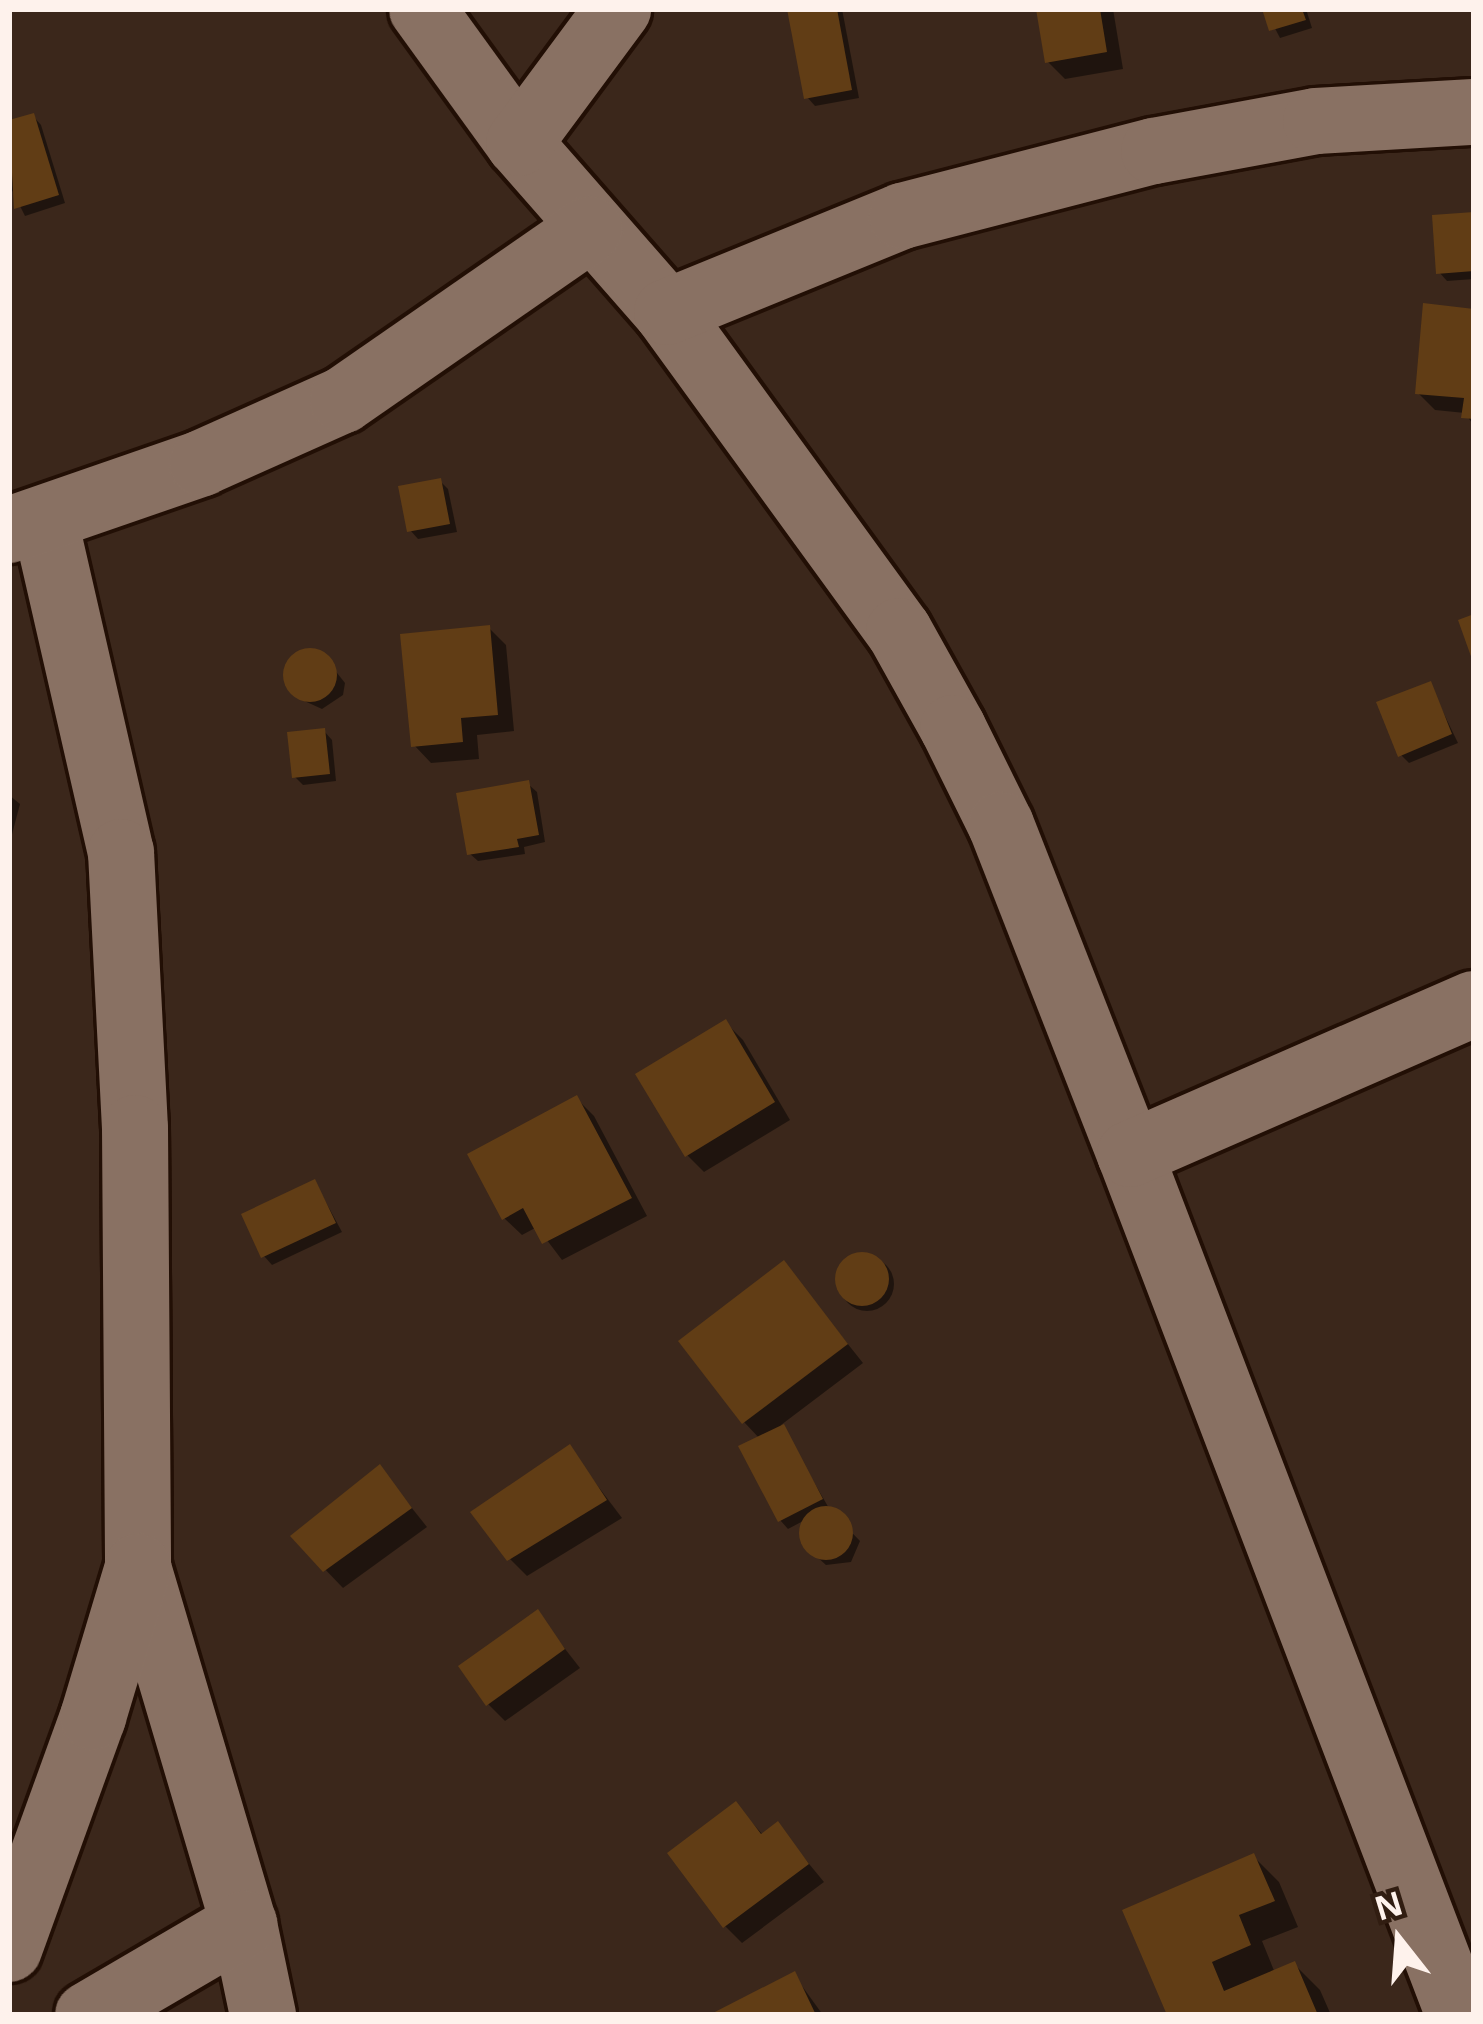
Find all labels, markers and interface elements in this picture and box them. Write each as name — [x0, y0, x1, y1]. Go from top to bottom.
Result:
north arrow — [1339, 1880, 1459, 2000]
text: N — [1369, 1880, 1408, 1931]

